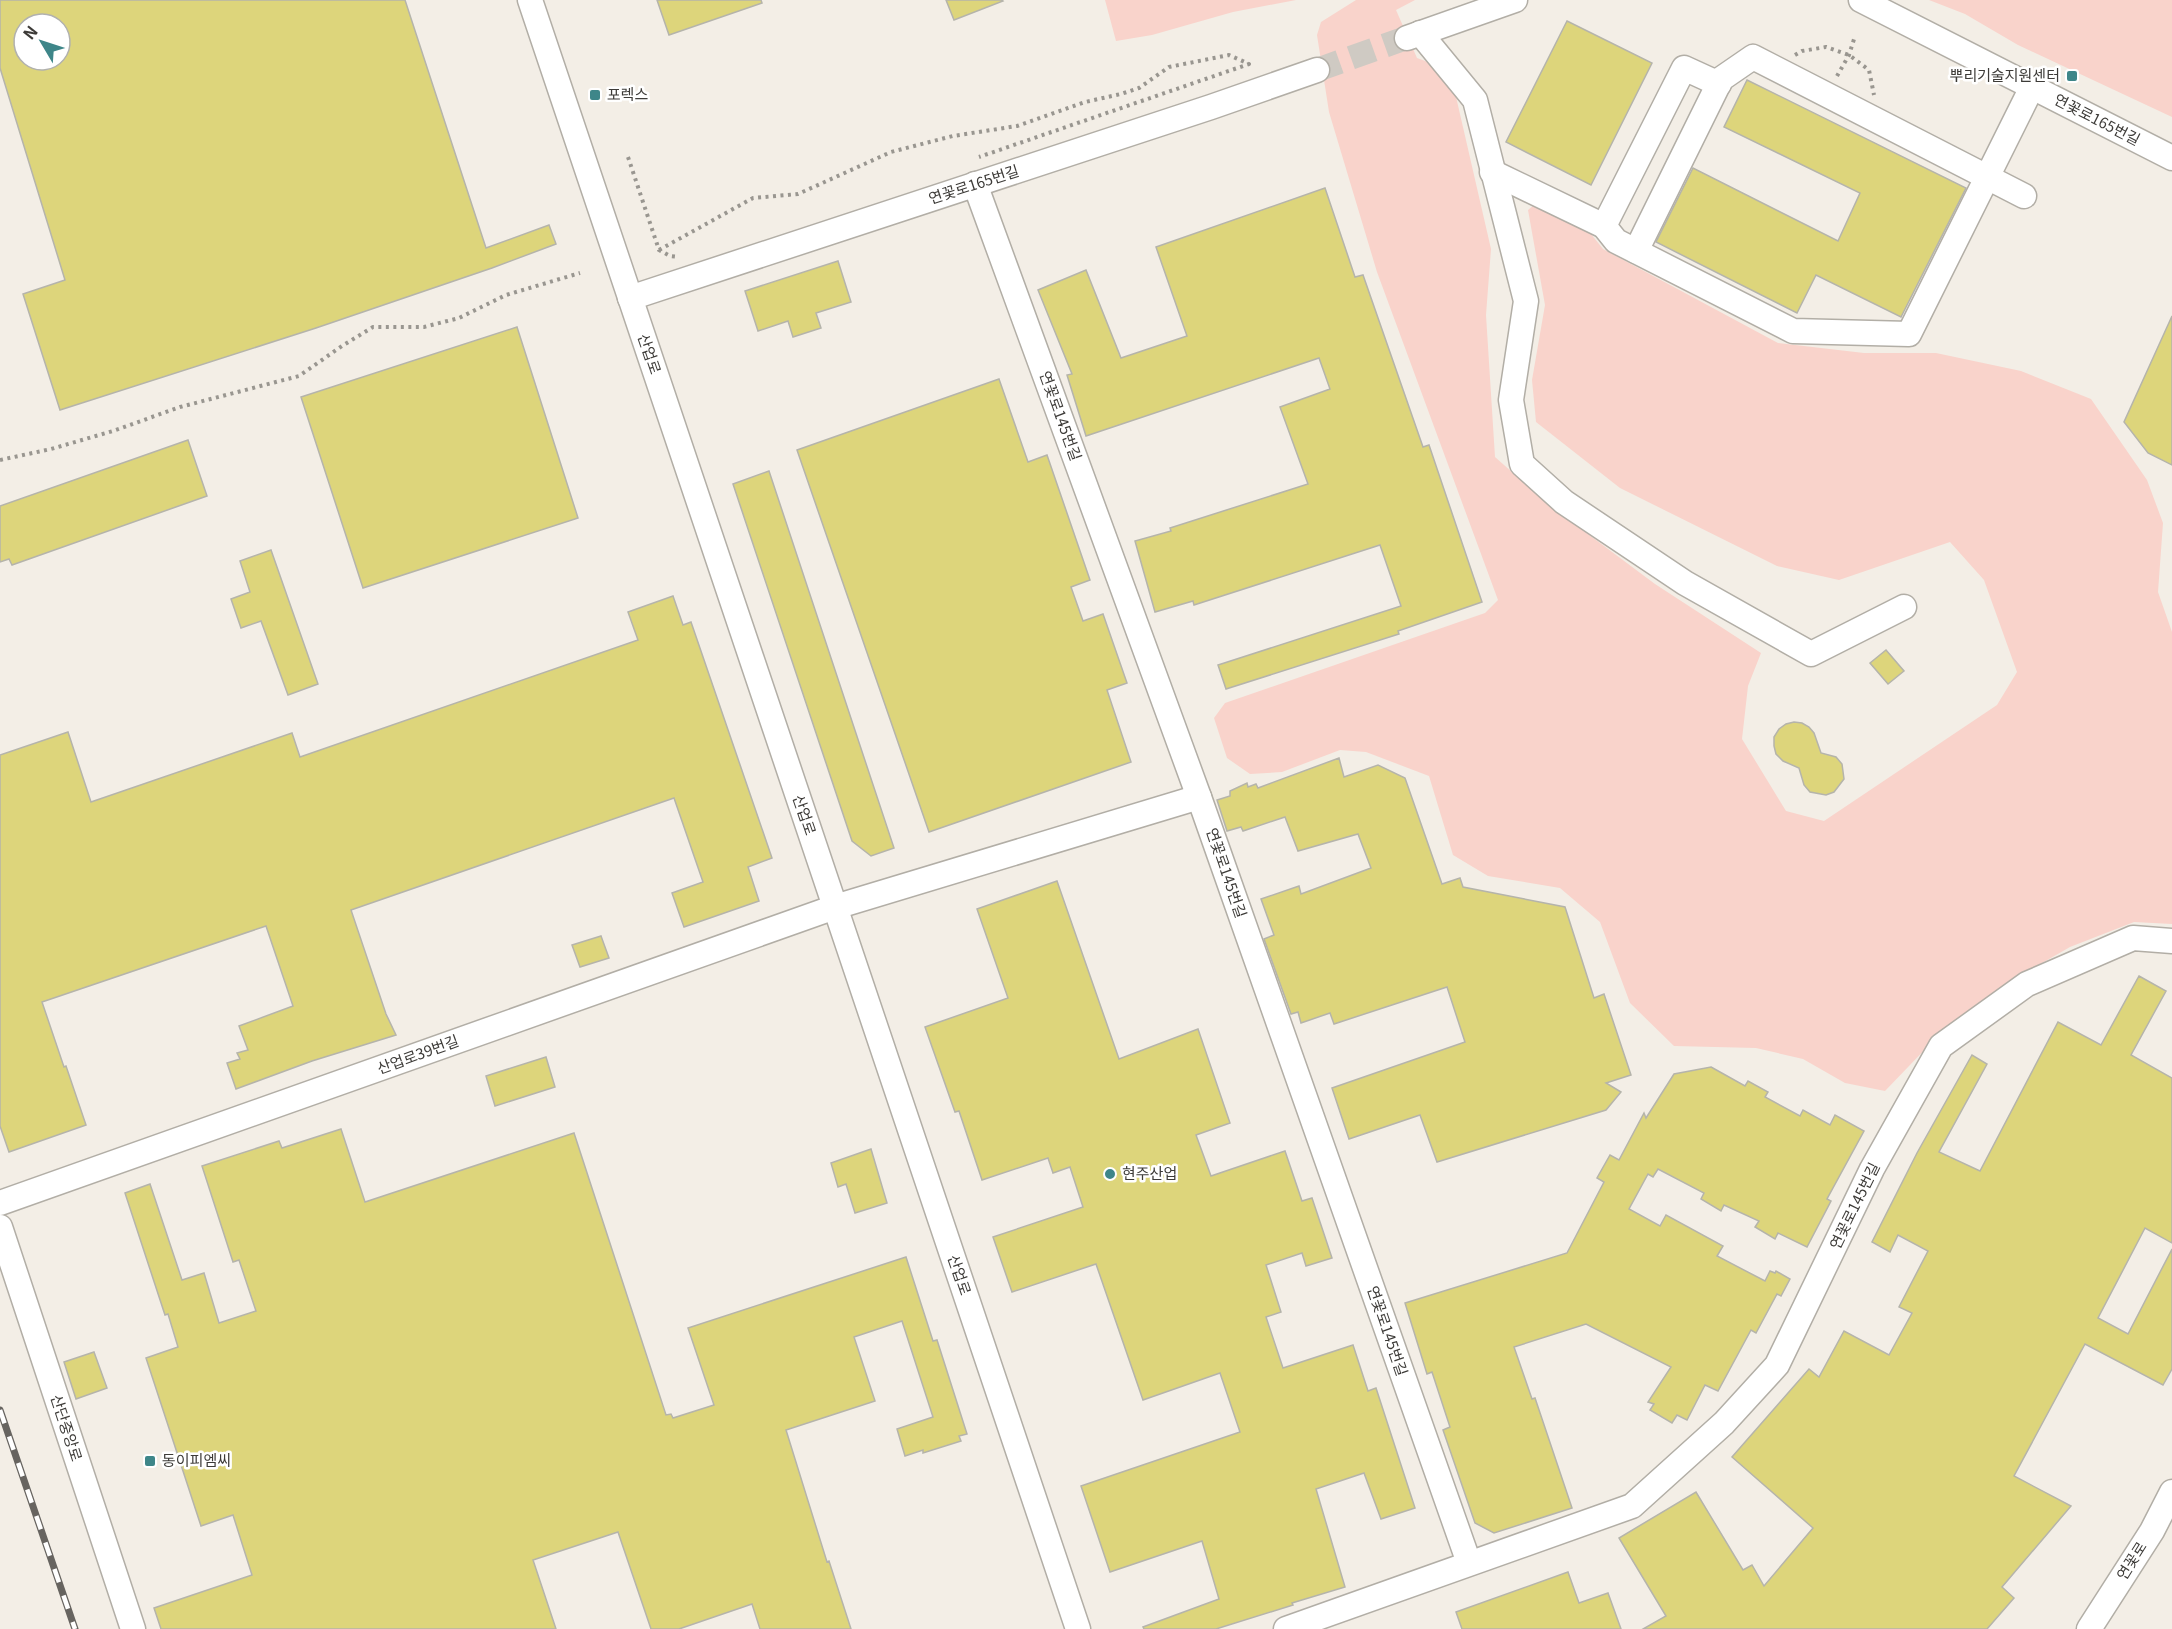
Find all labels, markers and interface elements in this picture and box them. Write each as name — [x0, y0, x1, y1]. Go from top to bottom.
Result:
north arrow — [12, 12, 72, 72]
text: N — [16, 20, 43, 44]
place label: 뿌리기술지원센터 — [1950, 64, 2060, 85]
marker: 뿌리기술지원센터 — [2065, 69, 2079, 83]
place label: 포렉스 — [607, 83, 649, 104]
marker: 포렉스 — [588, 88, 602, 102]
street label: 연꽃로165번길 — [2051, 88, 2144, 149]
street label: 연꽃로165번길 — [926, 159, 1021, 208]
street label: 산업로 — [634, 331, 667, 377]
street label: 연꽃로145번길 — [1035, 368, 1087, 463]
street label: 산업로 — [789, 792, 822, 838]
street label: 연꽃로145번길 — [1202, 825, 1253, 920]
street label: 산업로39번길 — [374, 1029, 461, 1078]
street label: 연꽃로145번길 — [1824, 1159, 1884, 1252]
place label: 현주산업 — [1122, 1162, 1177, 1183]
marker: 현주산업 — [1103, 1167, 1117, 1181]
street label: 산업로 — [944, 1252, 977, 1298]
street label: 연꽃로145번길 — [1363, 1283, 1414, 1378]
street label: 산단중앙로 — [47, 1391, 88, 1464]
place label: 동이피엠씨 — [162, 1449, 231, 1470]
marker: 동이피엠씨 — [143, 1454, 157, 1468]
street label: 연꽃로 — [2111, 1537, 2151, 1583]

